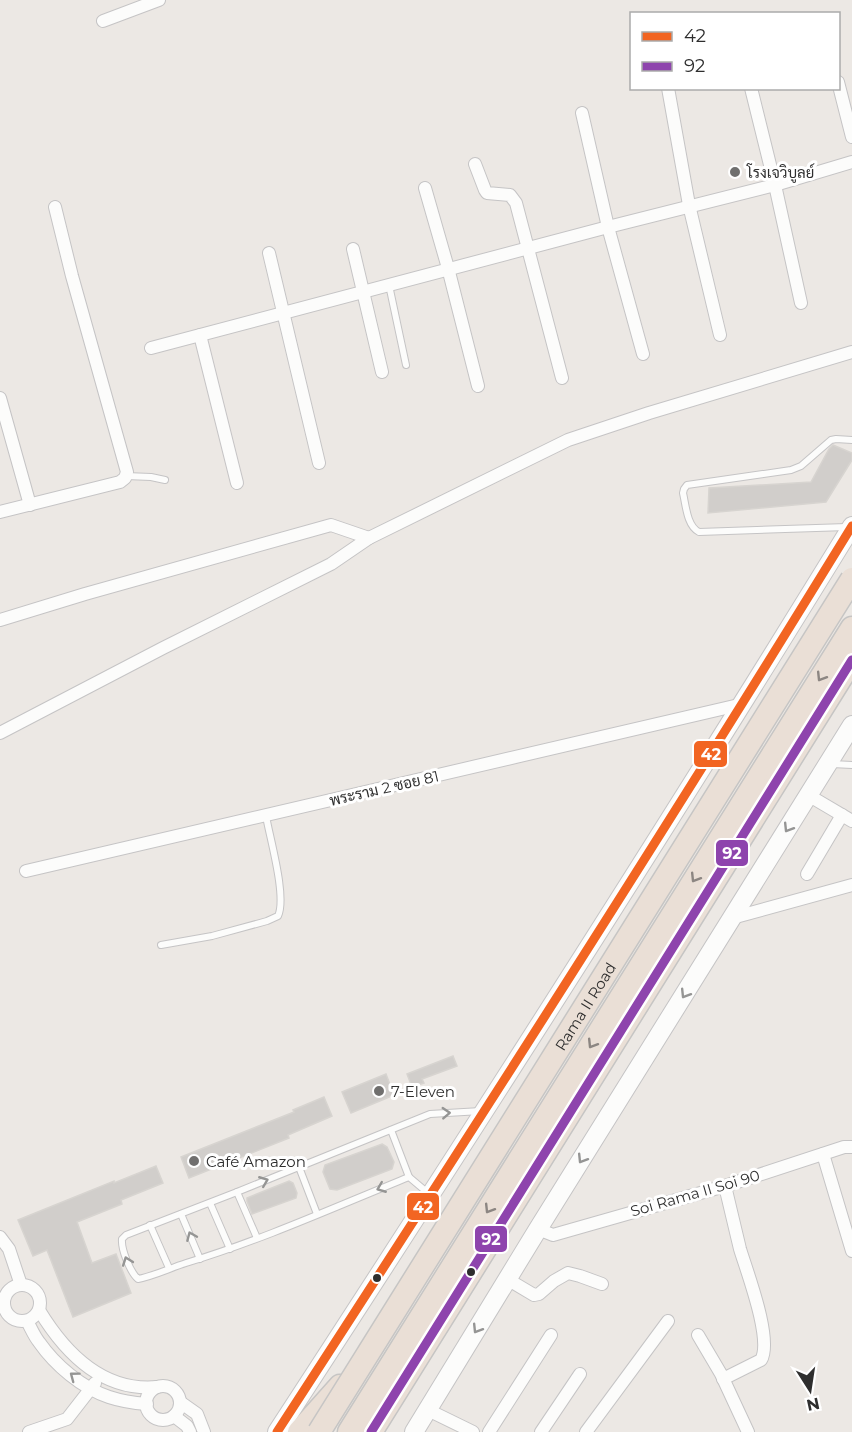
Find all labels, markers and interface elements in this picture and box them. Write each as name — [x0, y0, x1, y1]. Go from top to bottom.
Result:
legend — [630, 12, 840, 90]
text: 42 — [684, 25, 706, 47]
text: 92 — [684, 55, 705, 77]
place label: โรงเจวิบูลย์ — [746, 163, 814, 183]
marker: โรงเจวิบูลย์ — [728, 165, 742, 179]
one-way arrow — [817, 670, 828, 681]
line badge: 42 — [693, 740, 728, 768]
text: 42 — [701, 745, 721, 764]
street label: พระราม 2 ซอย 81 — [327, 766, 441, 810]
one-way arrow — [783, 822, 795, 832]
line badge: 92 — [715, 839, 749, 867]
text: 92 — [722, 844, 742, 863]
one-way arrow — [691, 872, 703, 882]
street label: Rama II Road — [550, 959, 620, 1054]
one-way arrow — [681, 987, 692, 998]
one-way arrow — [588, 1038, 600, 1048]
place label: 7-Eleven — [391, 1082, 455, 1101]
marker: 7-Eleven — [372, 1084, 386, 1098]
one-way arrow — [441, 1106, 450, 1119]
place label: Café Amazon — [206, 1152, 306, 1171]
one-way arrow — [578, 1153, 589, 1164]
marker: Café Amazon — [187, 1154, 201, 1168]
street label: Soi Rama II Soi 90 — [628, 1165, 762, 1221]
one-way arrow — [258, 1176, 269, 1189]
one-way arrow — [376, 1181, 387, 1193]
line badge: 42 — [406, 1192, 440, 1221]
text: 42 — [413, 1198, 433, 1217]
one-way arrow — [484, 1203, 496, 1213]
line badge: 92 — [474, 1225, 508, 1253]
text: 92 — [481, 1230, 501, 1249]
one-way arrow — [186, 1232, 198, 1243]
one-way arrow — [122, 1256, 135, 1266]
unlabelled marker — [465, 1266, 477, 1278]
unlabelled marker — [371, 1272, 383, 1284]
one-way arrow — [472, 1323, 484, 1333]
north arrow — [780, 1360, 840, 1420]
one-way arrow — [69, 1373, 80, 1384]
text: N — [805, 1394, 821, 1415]

